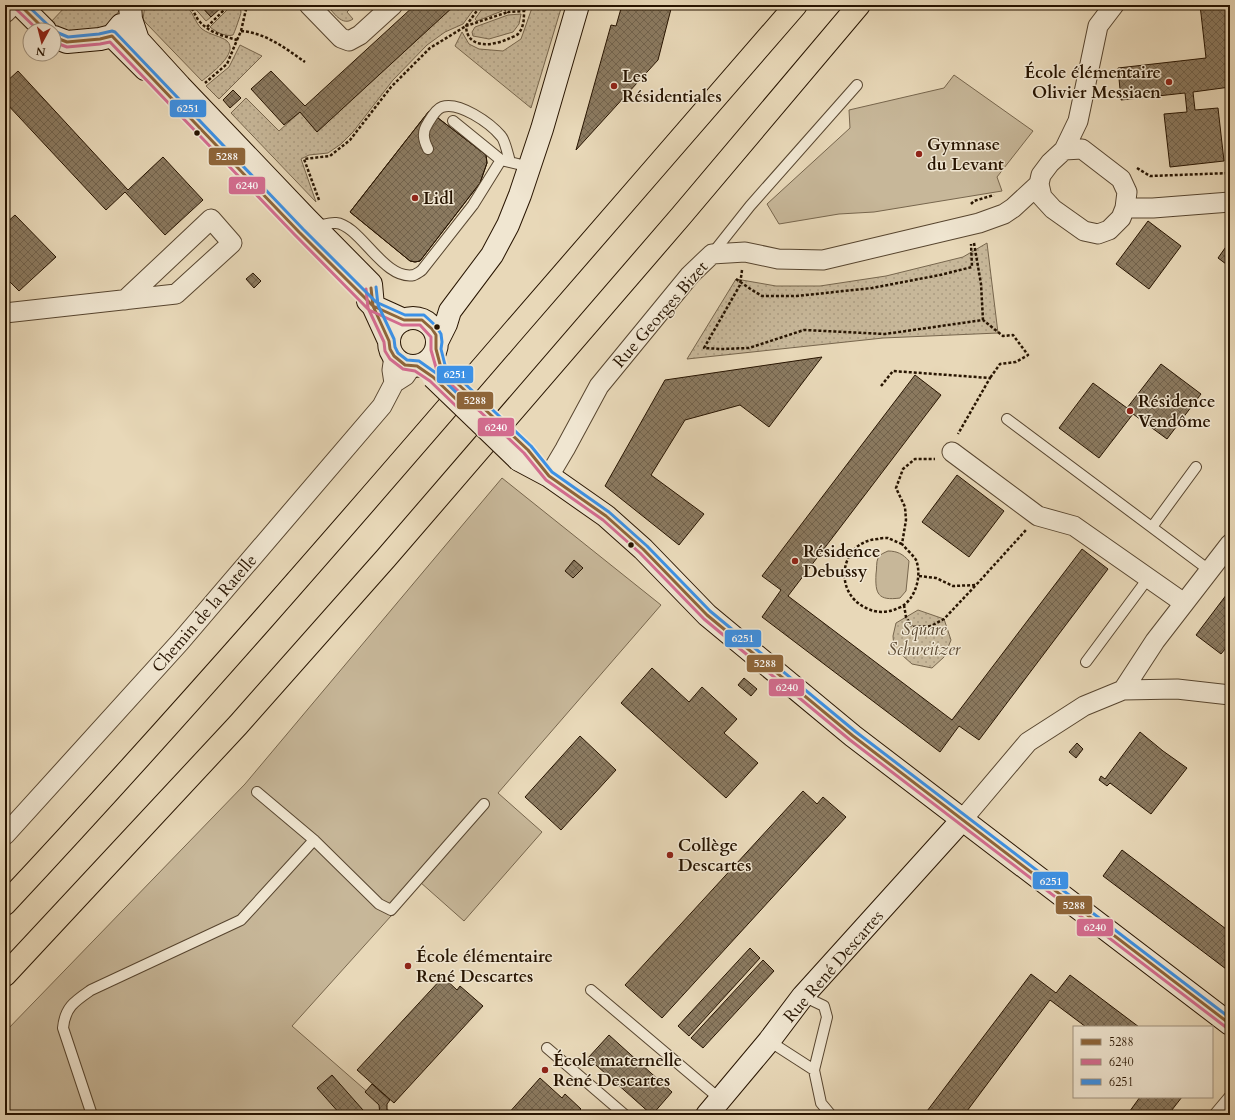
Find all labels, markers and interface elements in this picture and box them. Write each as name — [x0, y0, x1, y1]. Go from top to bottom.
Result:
north arrow — [22, 22, 62, 62]
text: N — [35, 43, 46, 59]
place label: École élémentaire Olivier Messiaen — [1024, 61, 1161, 104]
place label: Les Résidentiales — [622, 65, 722, 108]
marker: École élémentaire Olivier Messiaen — [1164, 77, 1174, 87]
marker: Les Résidentiales — [609, 81, 619, 91]
line badge: 6251 — [169, 99, 207, 118]
text: 6251 — [177, 101, 199, 116]
unlabelled marker — [192, 128, 202, 138]
place label: Gymnase du Levant — [927, 133, 1004, 176]
line badge: 5288 — [208, 147, 246, 166]
text: 5288 — [216, 149, 238, 164]
marker: Gymnase du Levant — [914, 149, 924, 159]
line badge: 6240 — [228, 176, 266, 195]
text: 6240 — [236, 178, 259, 193]
place label: Lidl — [423, 187, 454, 210]
marker: Lidl — [410, 193, 420, 203]
street label: Rue Georges Bizet — [608, 256, 714, 373]
unlabelled marker — [432, 322, 442, 332]
line badge: 6251 — [436, 365, 474, 384]
text: 6251 — [444, 367, 466, 382]
place label: Résidence Vendôme — [1138, 390, 1215, 433]
line badge: 5288 — [456, 391, 494, 410]
text: 5288 — [464, 393, 486, 408]
marker: Résidence Vendôme — [1125, 406, 1135, 416]
line badge: 6240 — [477, 417, 515, 437]
text: 6240 — [485, 420, 508, 435]
unlabelled marker — [626, 540, 636, 550]
place label: Résidence Debussy — [803, 540, 880, 583]
street label: Chemin de la Ratelle — [147, 549, 262, 677]
marker: Résidence Debussy — [790, 556, 800, 566]
park label: Square Schweitzer — [888, 618, 961, 661]
line badge: 6251 — [724, 629, 762, 648]
text: 6251 — [732, 631, 754, 646]
line badge: 5288 — [746, 654, 784, 673]
text: 5288 — [754, 656, 776, 671]
line badge: 6240 — [768, 678, 805, 697]
text: 6240 — [776, 680, 799, 695]
place label: Collège Descartes — [678, 834, 751, 877]
marker: Collège Descartes — [665, 850, 675, 860]
line badge: 6251 — [1032, 871, 1069, 890]
text: 6251 — [1040, 874, 1062, 889]
line badge: 5288 — [1055, 895, 1093, 915]
text: 5288 — [1063, 898, 1085, 913]
street label: Rue René Descartes — [778, 905, 889, 1028]
line badge: 6240 — [1076, 918, 1114, 937]
text: 6240 — [1084, 920, 1107, 935]
place label: École élémentaire René Descartes — [416, 945, 553, 988]
marker: École élémentaire René Descartes — [403, 961, 413, 971]
legend — [1073, 1026, 1213, 1098]
text: 5288 — [1109, 1034, 1134, 1050]
place label: École maternelle René Descartes — [553, 1049, 682, 1092]
text: 6240 — [1109, 1054, 1134, 1070]
marker: École maternelle René Descartes — [540, 1065, 550, 1075]
text: 6251 — [1109, 1074, 1134, 1090]

